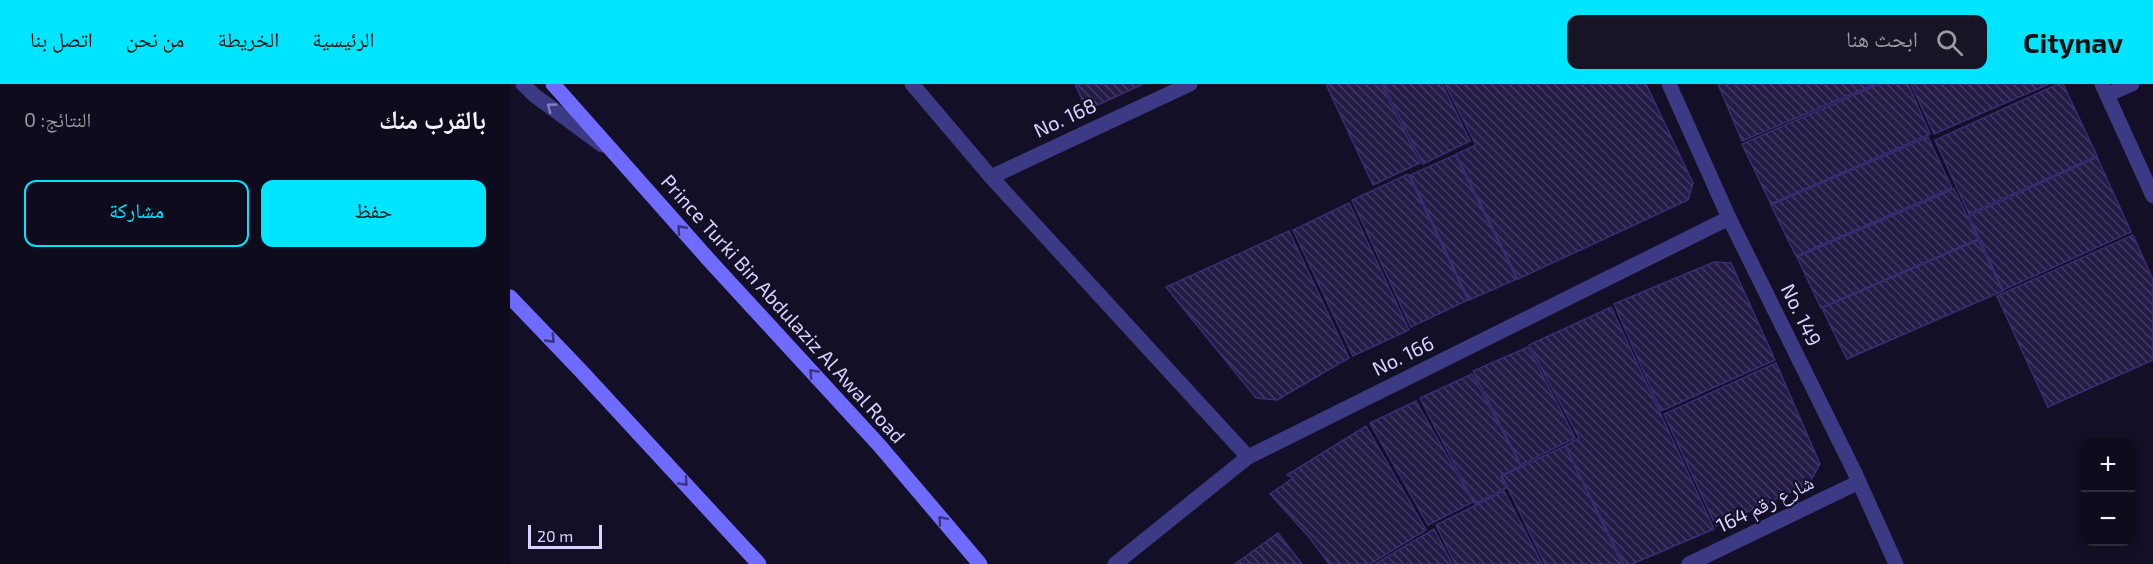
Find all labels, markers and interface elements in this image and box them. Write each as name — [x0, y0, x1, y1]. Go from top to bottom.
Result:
search box — [1567, 15, 1987, 69]
text: ابحث هنا — [1846, 25, 1918, 51]
text: Citynav — [2023, 25, 2123, 59]
text: اتصل بنا — [30, 26, 93, 51]
text: من نحن — [126, 26, 184, 51]
text: الخريطة — [217, 26, 279, 51]
text: الرئيسية — [312, 26, 375, 51]
icon: search — [1933, 26, 1966, 59]
street label: No. 168 — [1030, 92, 1100, 142]
text: بالقرب منك — [379, 103, 486, 134]
one-way arrow — [547, 104, 558, 115]
text: النتائج: 0 — [24, 107, 91, 131]
street label: Prince Turki Bin Abdulaziz Al Awal Road — [657, 169, 911, 448]
button: مشاركة — [24, 180, 249, 247]
button: حفظ — [261, 180, 486, 247]
one-way arrow — [677, 226, 688, 236]
street label: No. 149 — [1777, 280, 1827, 350]
street label: No. 166 — [1368, 330, 1437, 380]
one-way arrow — [543, 332, 554, 343]
one-way arrow — [809, 370, 820, 380]
map controls — [2081, 438, 2135, 546]
button: + — [2081, 438, 2135, 492]
street label: شارع رقم 164 — [1712, 469, 1818, 540]
one-way arrow — [676, 475, 687, 486]
button: − — [2081, 492, 2135, 546]
one-way arrow — [938, 516, 949, 527]
scale bar — [528, 522, 602, 550]
text: 20 m — [537, 526, 573, 545]

